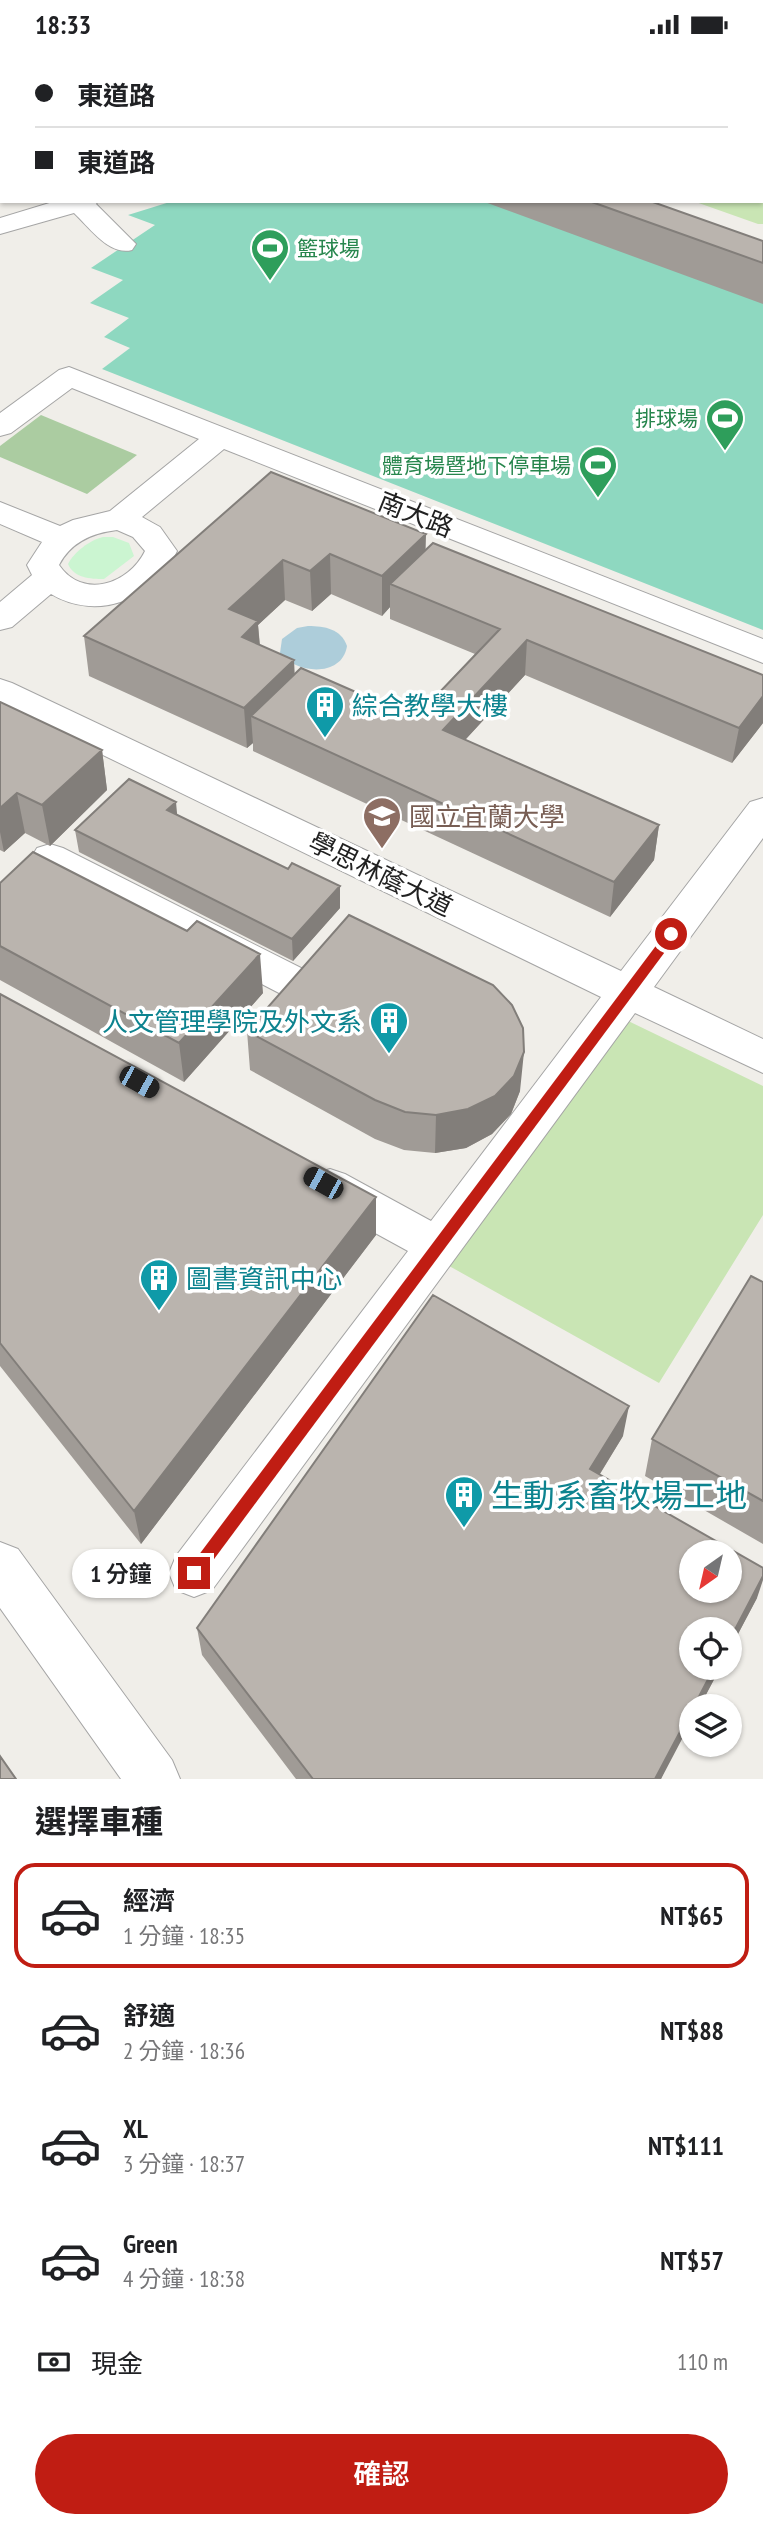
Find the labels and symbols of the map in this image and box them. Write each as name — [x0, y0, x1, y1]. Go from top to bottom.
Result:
sports icon: 籃球場 — [249, 227, 291, 282]
place label: 籃球場 — [297, 235, 360, 262]
sports icon: 排球場 — [704, 397, 746, 452]
place label: 排球場 — [635, 405, 698, 432]
sports icon: 體育場暨地下停車場 — [577, 444, 619, 499]
place label: 體育場暨地下停車場 — [382, 452, 571, 479]
street label: 南大路 — [374, 484, 458, 544]
building icon: 綜合教學大樓 — [304, 684, 346, 739]
place label: 綜合教學大樓 — [352, 689, 508, 722]
school or university icon: 國立宜蘭大學 — [361, 795, 403, 850]
place label: 國立宜蘭大學 — [409, 800, 565, 833]
street label: 學思林蔭大道 — [304, 825, 458, 923]
route start — [655, 918, 687, 950]
building icon: 人文管理學院及外文系 — [368, 1000, 410, 1055]
place label: 人文管理學院及外文系 — [102, 1005, 362, 1038]
car — [116, 1063, 163, 1101]
car — [300, 1164, 347, 1202]
building icon: 圖書資訊中心 — [138, 1257, 180, 1312]
place label: 圖書資訊中心 — [186, 1262, 342, 1295]
building icon: 生動系畜牧場工地 — [443, 1474, 485, 1529]
place label: 生動系畜牧場工地 — [491, 1474, 747, 1516]
north arrow — [679, 1540, 742, 1603]
callout: 1 分鐘 — [72, 1549, 170, 1597]
route end — [178, 1557, 210, 1589]

